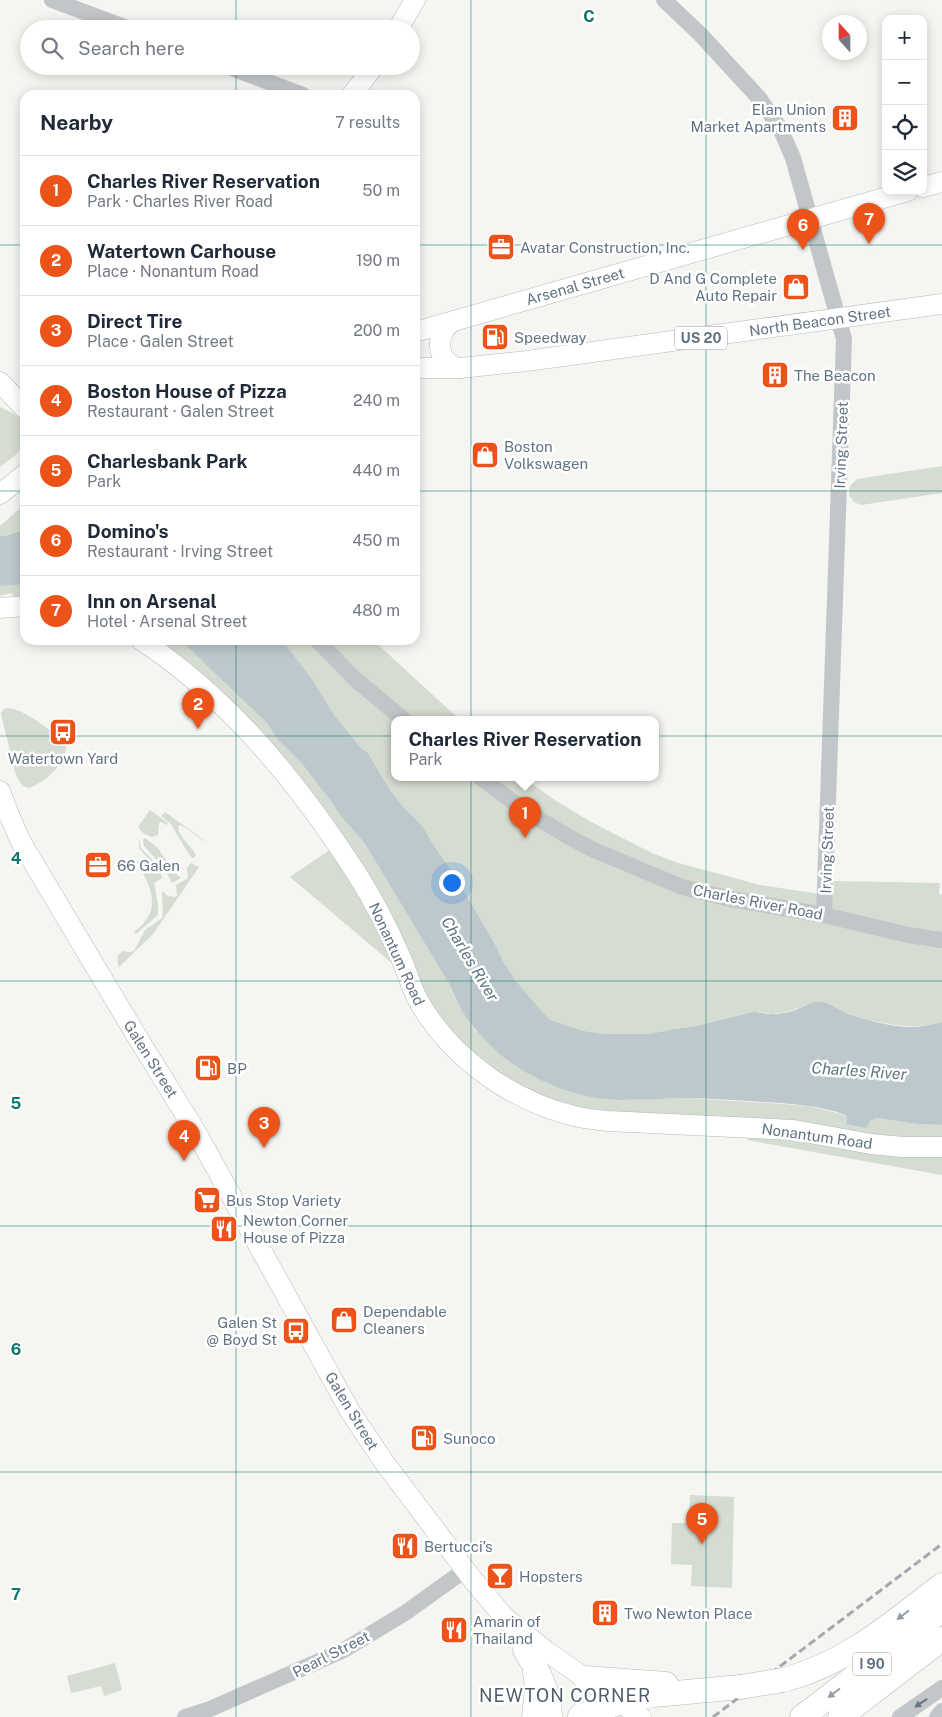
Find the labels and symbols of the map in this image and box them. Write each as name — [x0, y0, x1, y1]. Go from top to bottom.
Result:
text: C — [583, 7, 595, 26]
north arrow — [822, 15, 867, 60]
place label: Elan Union Market Apartments — [690, 101, 826, 135]
building icon: Elan Union Market Apartments — [830, 103, 860, 133]
pin: 7 — [853, 203, 885, 244]
pin: 6 — [787, 209, 819, 250]
office icon: Avatar Construction, Inc. — [486, 232, 516, 262]
place label: Avatar Construction, Inc. — [520, 239, 690, 256]
street label: Arsenal Street — [524, 264, 626, 308]
place label: D And G Complete Auto Repair — [649, 270, 777, 304]
shop icon: D And G Complete Auto Repair — [781, 272, 811, 302]
street label: North Beacon Street — [748, 303, 892, 339]
fuel station icon: Speedway — [480, 322, 510, 352]
road number: US 20 — [675, 326, 727, 349]
place label: Speedway — [514, 329, 587, 346]
building icon: The Beacon — [760, 360, 790, 390]
place label: The Beacon — [794, 367, 876, 384]
street label: Irving Street — [831, 401, 851, 489]
place label: Boston Volkswagen — [504, 438, 588, 472]
shop icon: Boston Volkswagen — [470, 440, 500, 470]
pin: 2 — [182, 688, 214, 729]
bus stop icon: Watertown Yard — [48, 717, 78, 747]
place label: Watertown Yard — [8, 750, 118, 767]
pin: 1 — [509, 797, 541, 838]
street label: Irving Street — [817, 806, 837, 894]
text: 4 — [11, 849, 22, 868]
office icon: 66 Galen — [83, 850, 113, 880]
place label: 66 Galen — [117, 857, 180, 874]
your location — [439, 870, 465, 896]
street label: Charles River Road — [692, 881, 824, 923]
street label: Nonantum Road — [366, 900, 428, 1008]
water label: Charles River — [437, 913, 503, 1006]
street label: Galen Street — [120, 1017, 182, 1101]
fuel station icon: BP — [193, 1053, 223, 1083]
water label: Charles River — [811, 1058, 908, 1084]
place label: BP — [227, 1060, 247, 1077]
text: 5 — [11, 1094, 22, 1113]
pin: 3 — [248, 1107, 280, 1148]
pin: 4 — [168, 1120, 200, 1161]
street label: Nonantum Road — [761, 1120, 873, 1152]
supermarket icon: Bus Stop Variety — [192, 1185, 222, 1215]
place label: Bus Stop Variety — [226, 1192, 341, 1209]
place label: Newton Corner House of Pizza — [243, 1212, 349, 1246]
restaurant icon: Newton Corner House of Pizza — [209, 1214, 239, 1244]
place label: Dependable Cleaners — [363, 1303, 447, 1337]
shop icon: Dependable Cleaners — [329, 1305, 359, 1335]
place label: Galen St @ Boyd St — [206, 1314, 277, 1348]
bus stop icon: Galen St @ Boyd St — [281, 1316, 311, 1346]
text: 6 — [11, 1340, 21, 1359]
street label: Galen Street — [322, 1369, 382, 1453]
fuel station icon: Sunoco — [409, 1423, 439, 1453]
place label: Sunoco — [443, 1430, 496, 1447]
pin: 5 — [686, 1503, 718, 1544]
restaurant icon: Bertucci's — [390, 1531, 420, 1561]
place label: Bertucci's — [424, 1538, 493, 1555]
bar icon: Hopsters — [485, 1561, 515, 1591]
place label: Hopsters — [519, 1568, 583, 1585]
text: 7 — [11, 1585, 21, 1604]
building icon: Two Newton Place — [590, 1598, 620, 1628]
place label: Two Newton Place — [624, 1605, 753, 1622]
one-way arrow — [896, 1610, 910, 1620]
place label: Amarin of Thailand — [473, 1613, 541, 1647]
restaurant icon: Amarin of Thailand — [439, 1615, 469, 1645]
street label: Pearl Street — [290, 1627, 372, 1681]
road number: I 90 — [853, 1652, 891, 1676]
district label: NEWTON CORNER — [479, 1685, 651, 1706]
one-way arrow — [827, 1688, 841, 1698]
one-way arrow — [915, 1698, 928, 1708]

